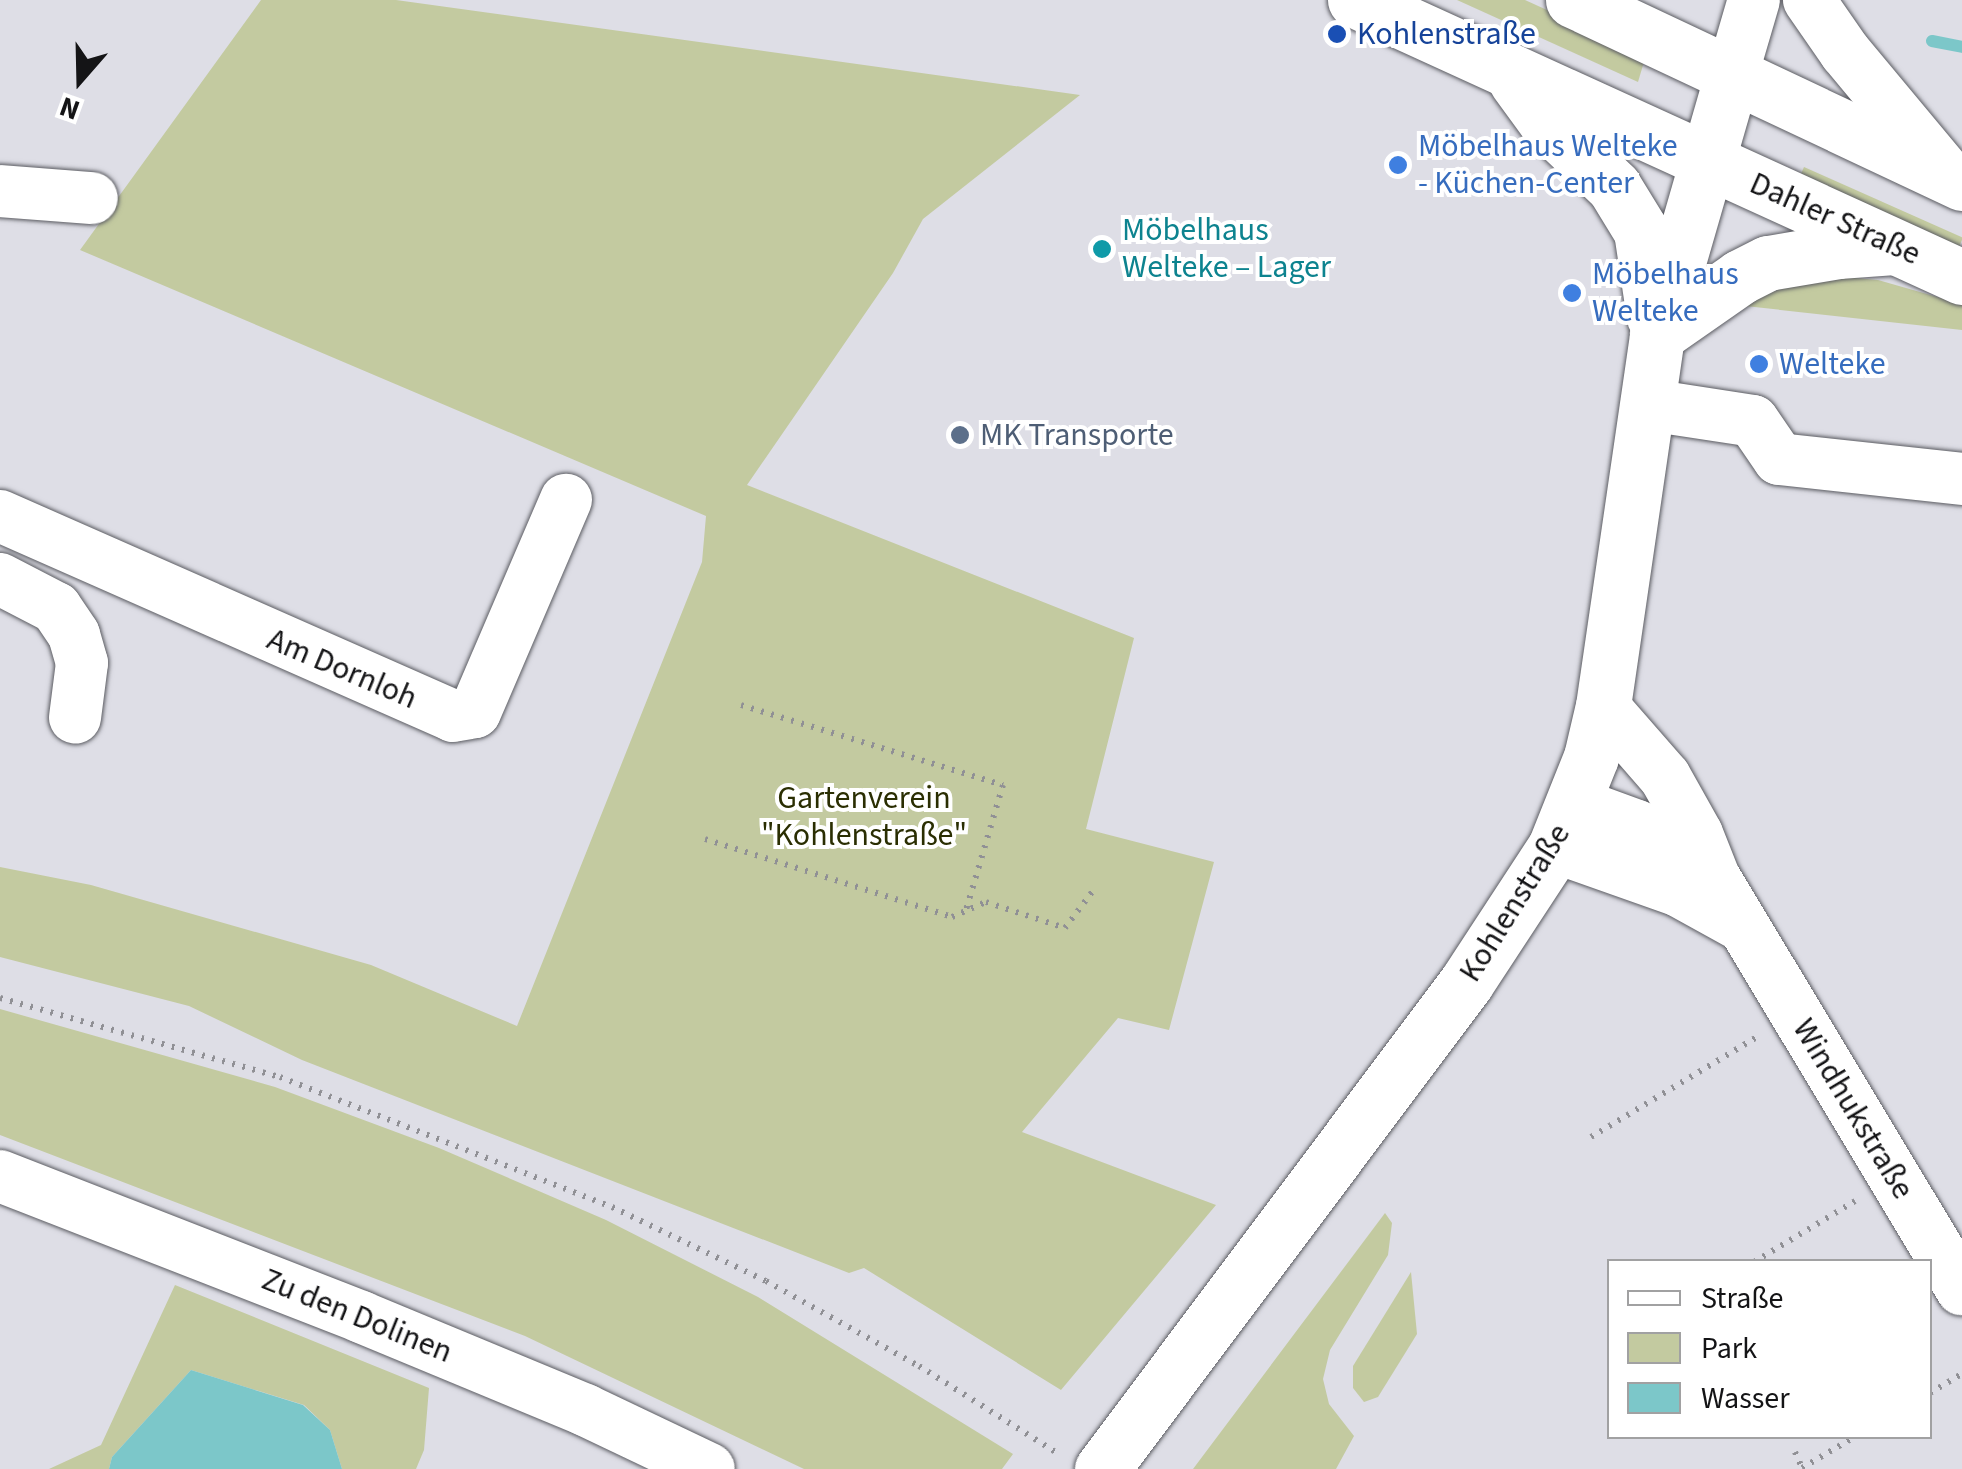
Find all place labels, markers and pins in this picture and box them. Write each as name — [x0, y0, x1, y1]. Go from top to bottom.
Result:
place label: Kohlenstraße — [1357, 15, 1536, 53]
marker: Kohlenstraße — [1326, 23, 1348, 45]
place label: Möbelhaus Welteke - Küchen-Center — [1418, 128, 1678, 203]
marker: Möbelhaus Welteke - Küchen-Center — [1387, 154, 1409, 176]
place label: Möbelhaus Welteke – Lager — [1122, 212, 1331, 287]
marker: Möbelhaus Welteke – Lager — [1091, 238, 1113, 260]
place label: Möbelhaus Welteke — [1592, 256, 1739, 331]
marker: Möbelhaus Welteke — [1561, 282, 1583, 304]
place label: Welteke — [1779, 345, 1886, 383]
marker: Welteke — [1748, 353, 1770, 375]
place label: MK Transporte — [980, 416, 1174, 454]
marker: MK Transporte — [949, 424, 971, 446]

